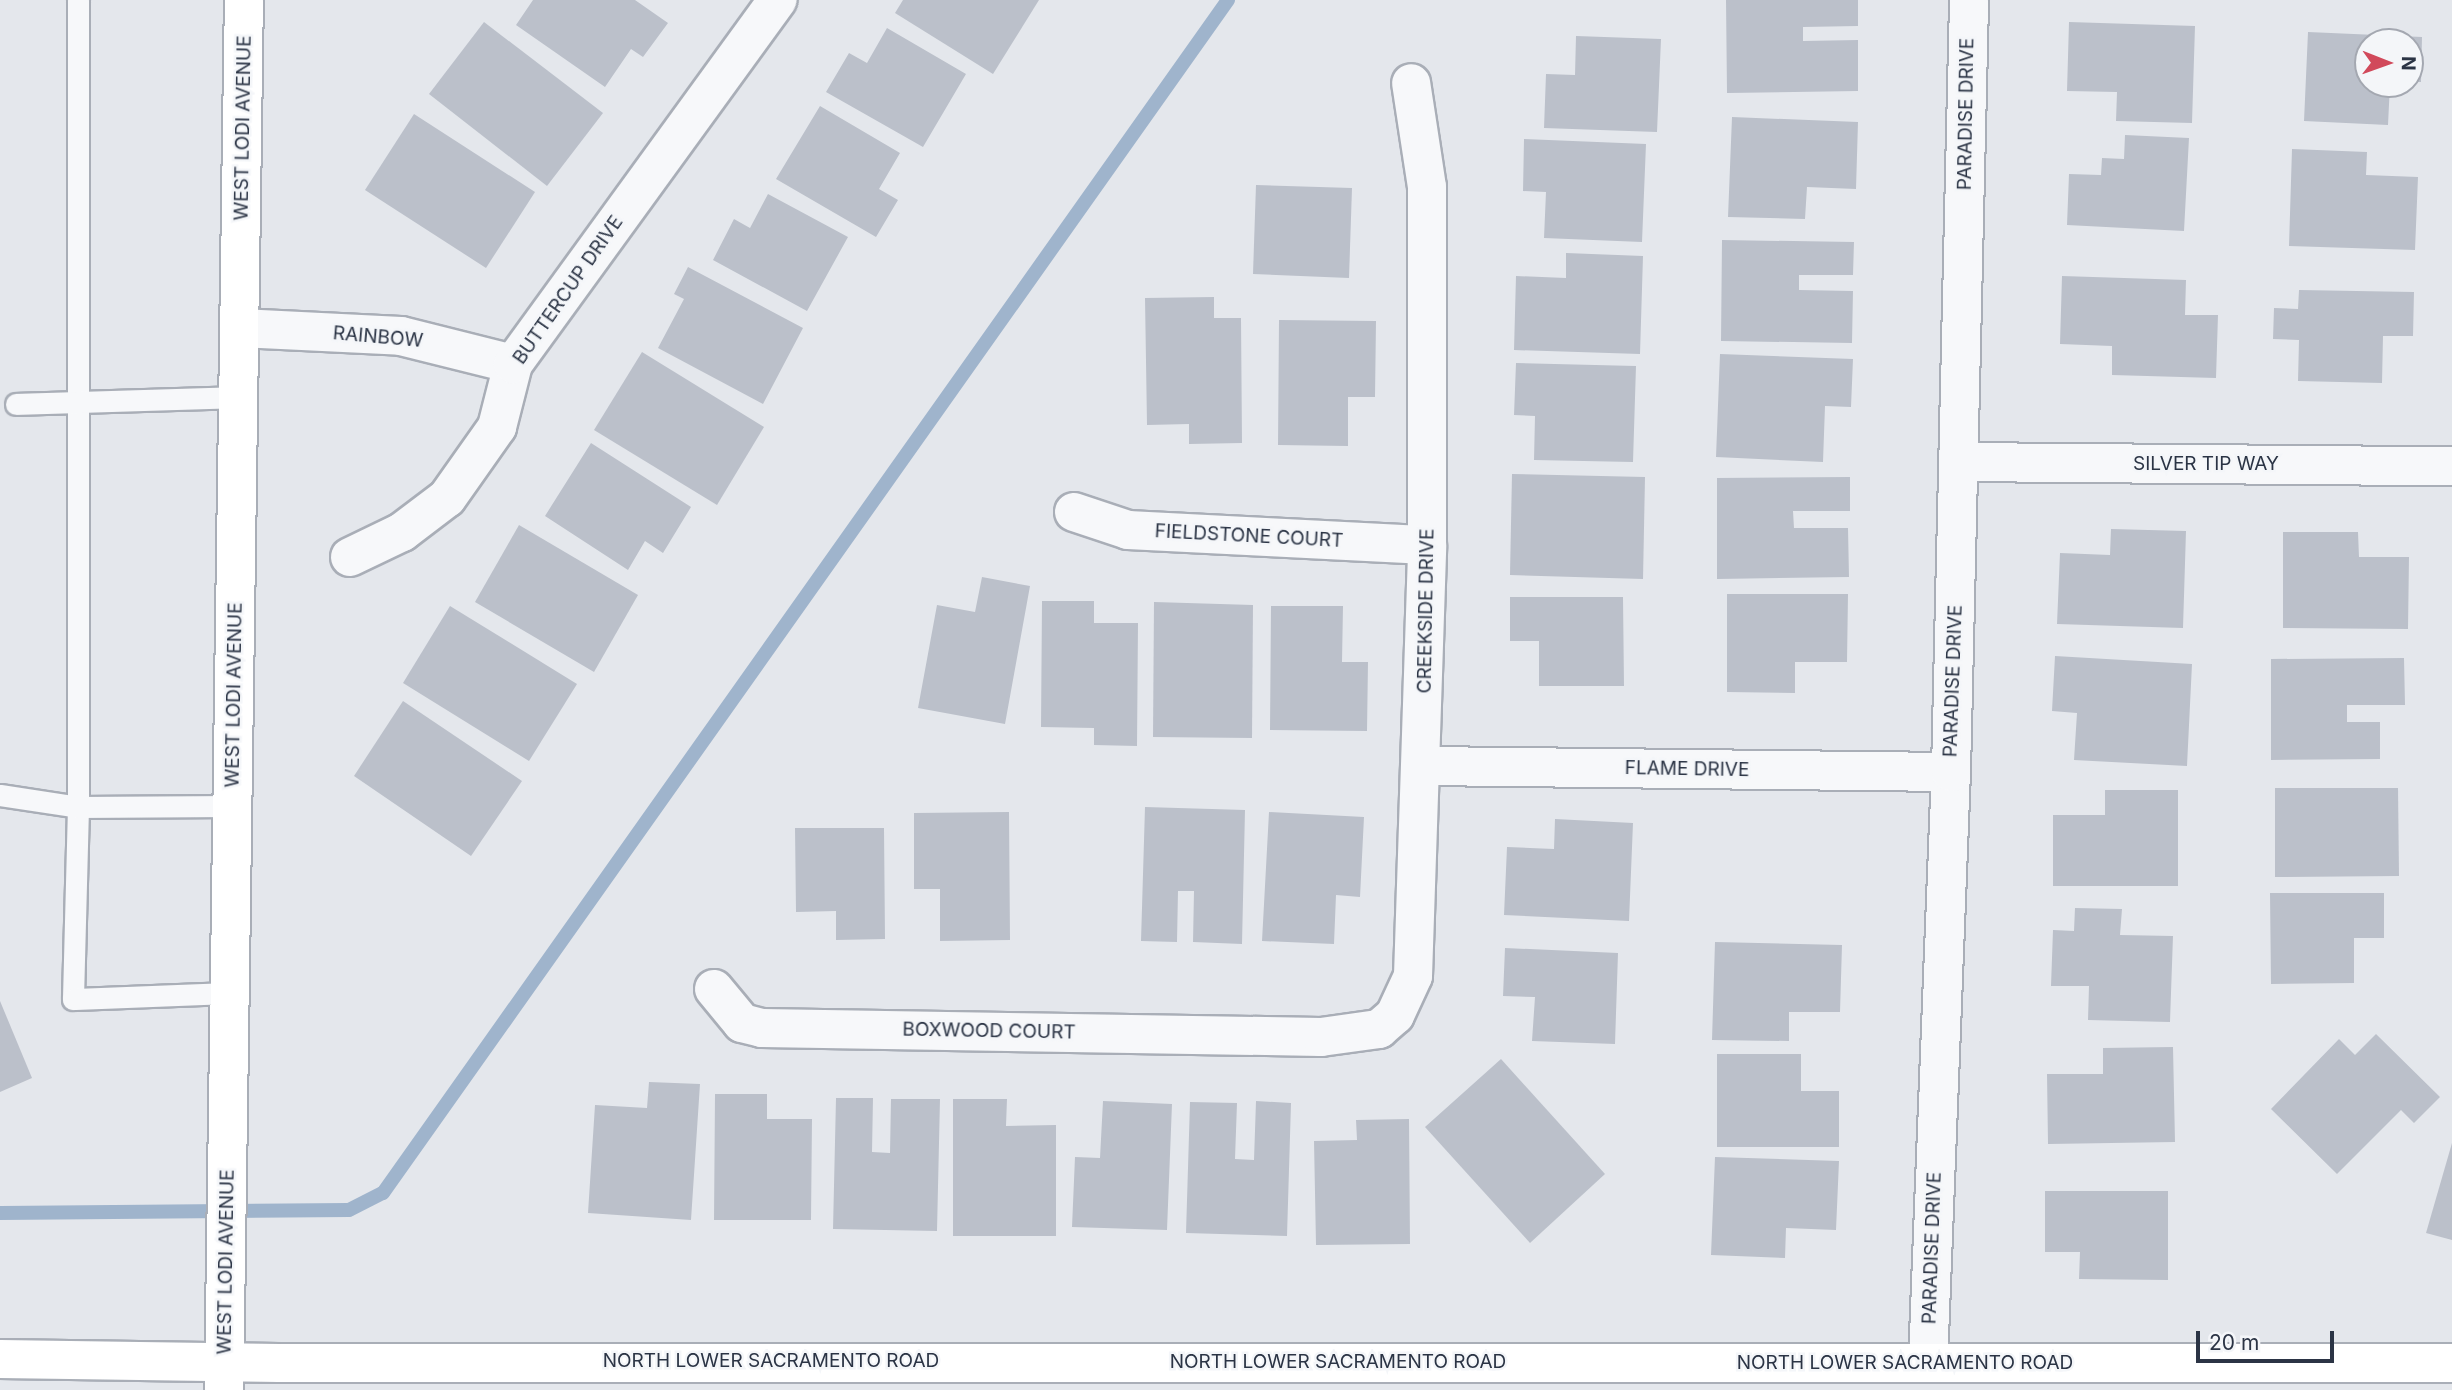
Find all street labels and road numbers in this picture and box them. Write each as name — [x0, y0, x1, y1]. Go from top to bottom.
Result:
street label: WEST LODI AVENUE — [230, 35, 256, 221]
street label: PARADISE DRIVE — [1953, 38, 1979, 190]
street label: BUTTERCUP DRIVE — [508, 211, 628, 369]
street label: RAINBOW — [332, 322, 424, 352]
street label: SILVER TIP WAY — [2133, 453, 2279, 475]
street label: FIELDSTONE COURT — [1154, 520, 1344, 552]
street label: CREEKSIDE DRIVE — [1413, 528, 1439, 694]
street label: WEST LODI AVENUE — [221, 602, 247, 788]
street label: PARADISE DRIVE — [1939, 604, 1967, 758]
street label: FLAME DRIVE — [1625, 757, 1749, 781]
street label: BOXWOOD COURT — [902, 1018, 1076, 1044]
street label: WEST LODI AVENUE — [213, 1169, 239, 1355]
street label: PARADISE DRIVE — [1918, 1171, 1946, 1325]
street label: NORTH LOWER SACRAMENTO ROAD — [603, 1350, 939, 1372]
street label: NORTH LOWER SACRAMENTO ROAD — [1170, 1351, 1506, 1373]
street label: NORTH LOWER SACRAMENTO ROAD — [1737, 1352, 2073, 1374]

